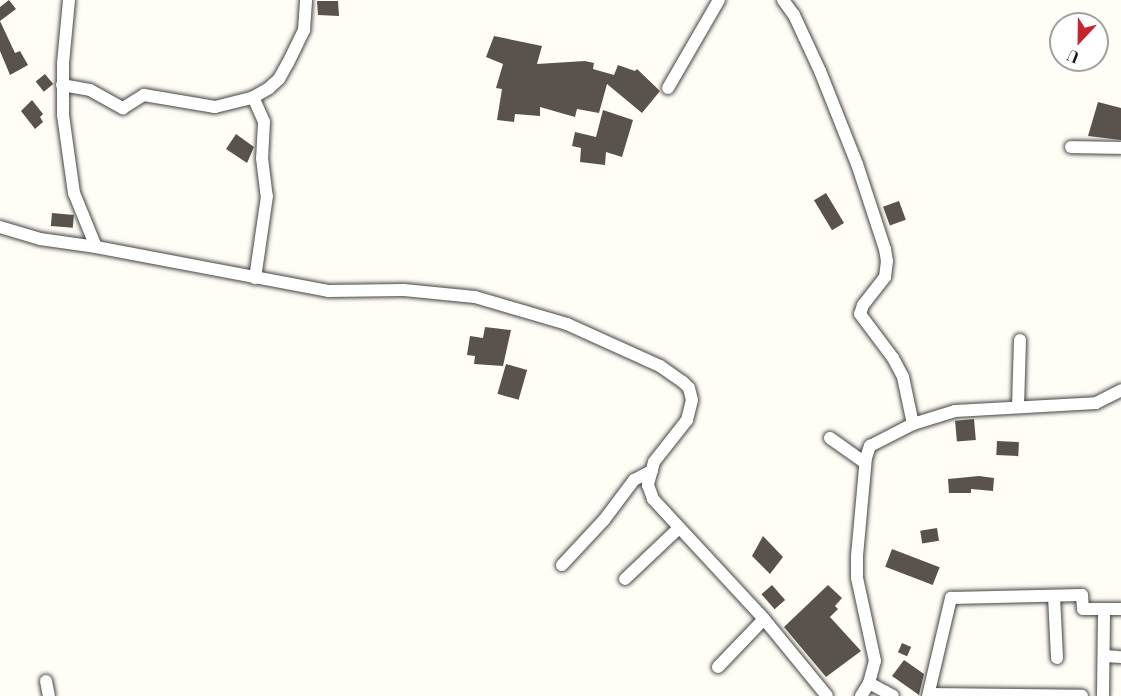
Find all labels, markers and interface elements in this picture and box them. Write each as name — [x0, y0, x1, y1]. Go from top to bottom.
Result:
north arrow — [1049, 12, 1109, 72]
text: U — [1064, 45, 1082, 69]

